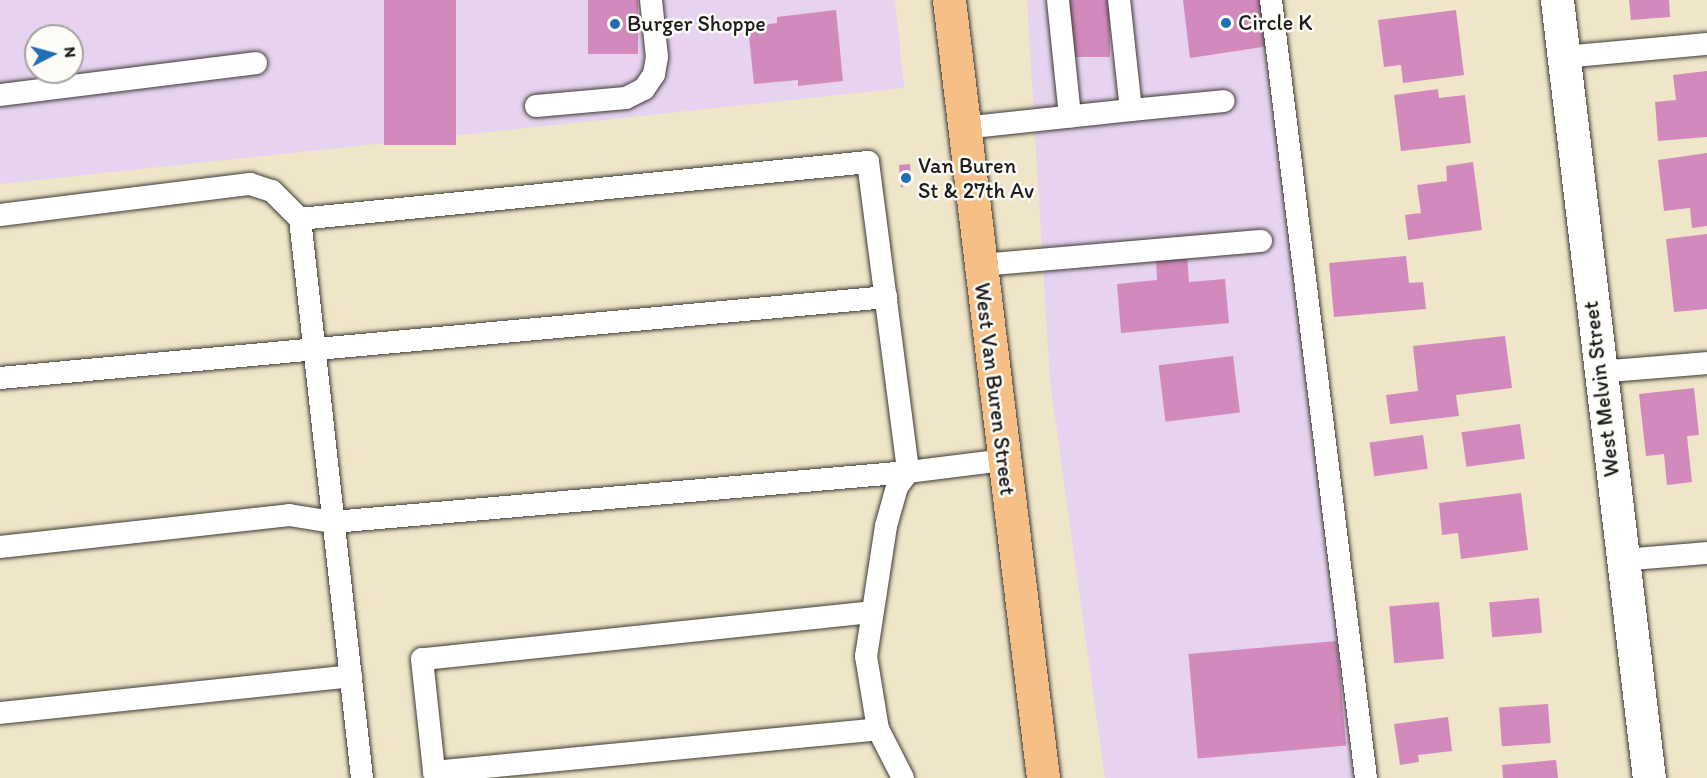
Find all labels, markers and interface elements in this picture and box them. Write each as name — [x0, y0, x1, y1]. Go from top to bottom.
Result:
place label: Circle K — [1238, 10, 1312, 36]
place label: Burger Shoppe — [627, 11, 766, 37]
marker: Circle K — [1219, 16, 1233, 30]
marker: Burger Shoppe — [608, 17, 622, 31]
north arrow — [24, 24, 84, 84]
text: N — [60, 46, 80, 59]
place label: Van Buren St & 27th Av — [918, 152, 1034, 204]
marker: Van Buren St & 27th Av — [899, 171, 913, 185]
street label: West Van Buren Street — [969, 282, 1021, 496]
street label: West Melvin Street — [1577, 300, 1625, 478]

